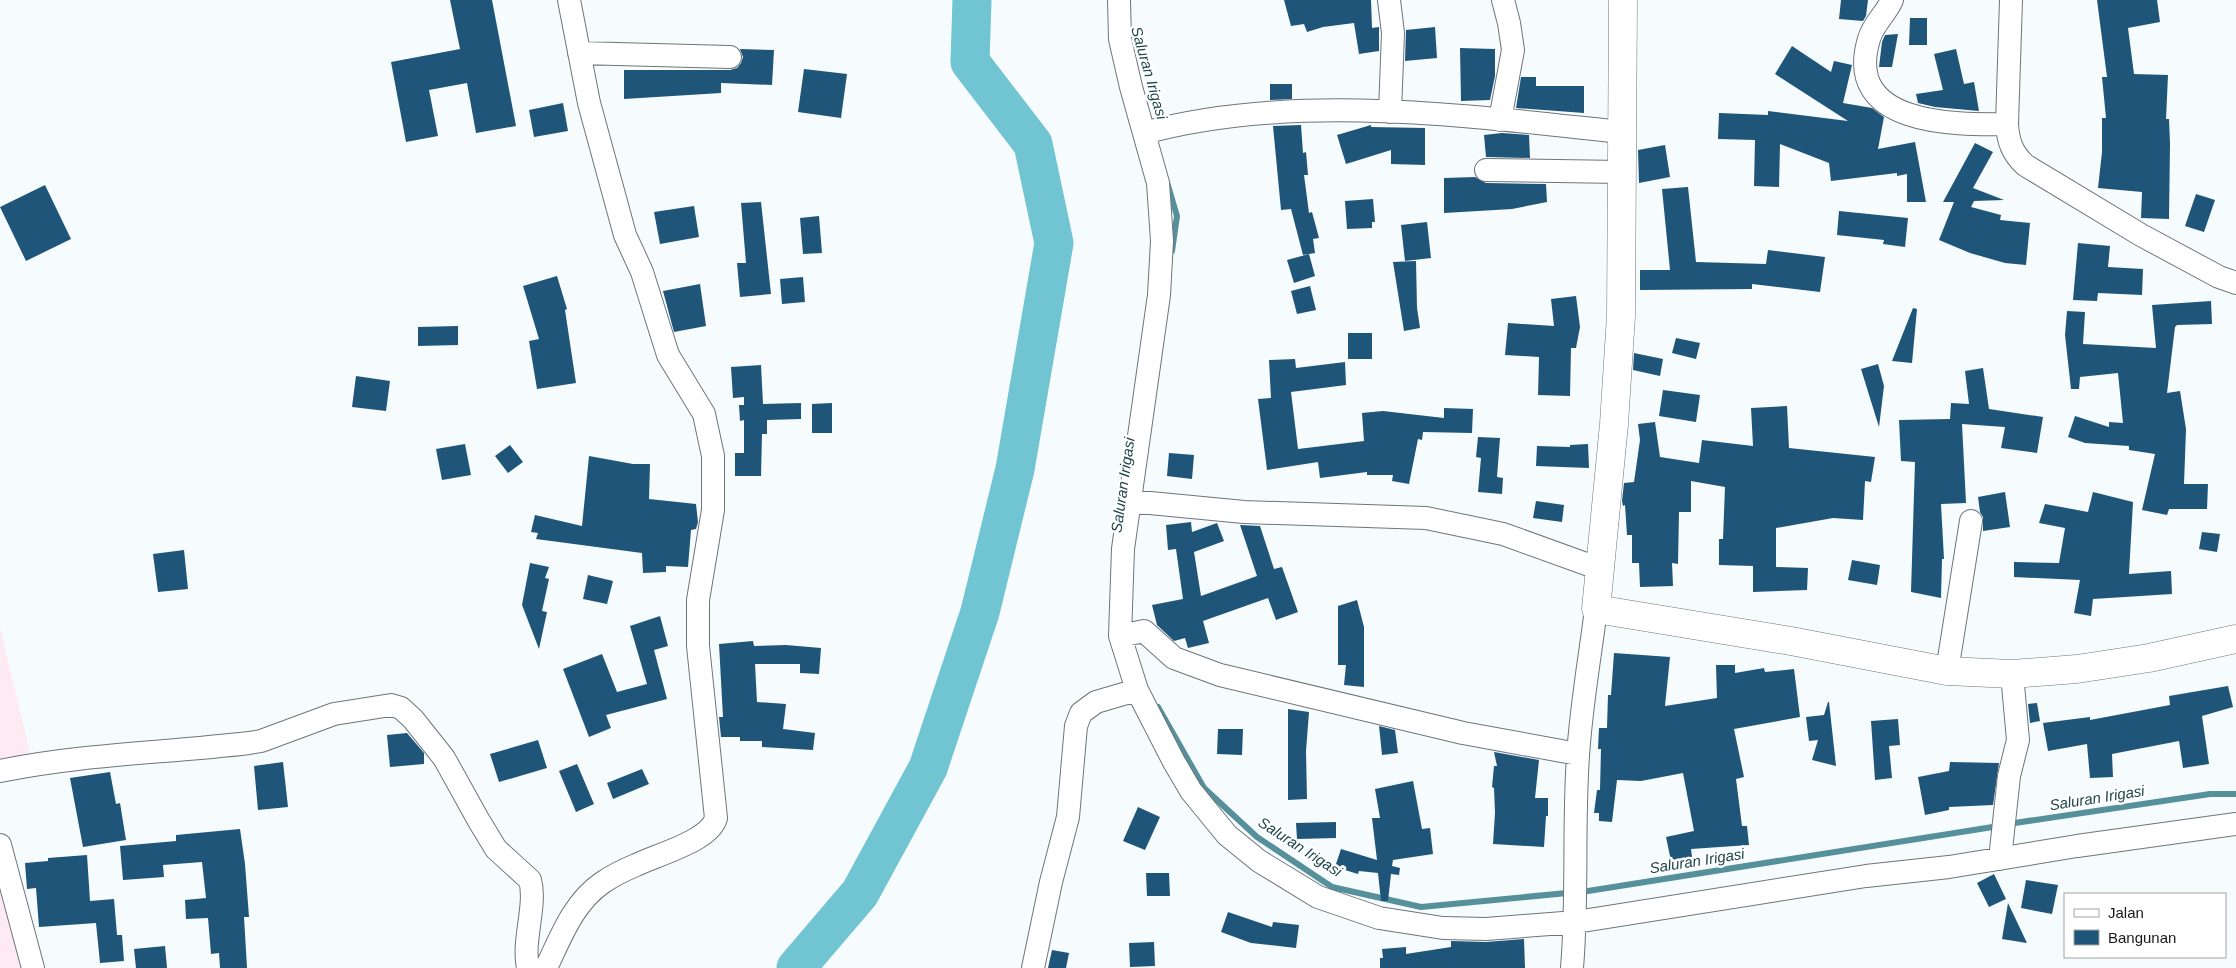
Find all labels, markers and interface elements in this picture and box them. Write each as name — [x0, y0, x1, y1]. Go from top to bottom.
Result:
water label: Saluran Irigasi — [1128, 24, 1171, 122]
water label: Saluran Irigasi — [1107, 436, 1138, 534]
water label: Saluran Irigasi — [2048, 782, 2146, 813]
water label: Saluran Irigasi — [1255, 813, 1346, 880]
water label: Saluran Irigasi — [1648, 845, 1746, 876]
legend — [2064, 893, 2226, 958]
text: Jalan — [2108, 904, 2144, 921]
text: Bangunan — [2108, 929, 2176, 946]

